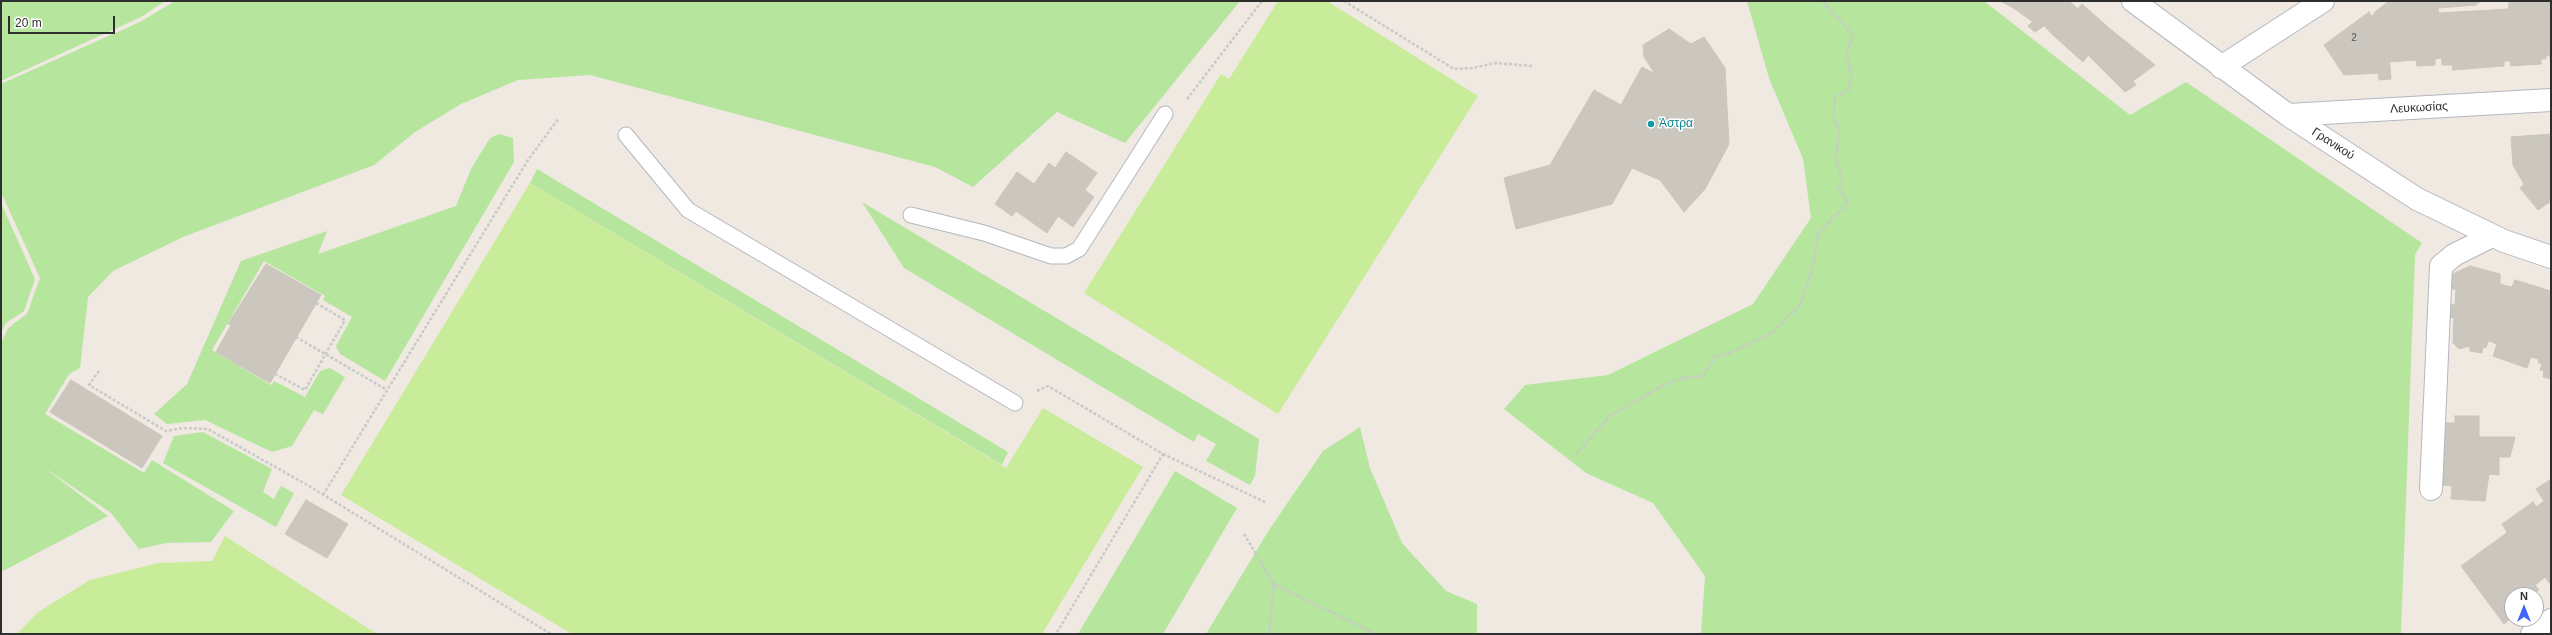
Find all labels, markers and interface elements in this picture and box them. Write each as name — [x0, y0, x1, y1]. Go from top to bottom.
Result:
scale bar — [10, 8, 117, 34]
text: 20 m — [15, 16, 42, 30]
house number: 2 — [2351, 32, 2357, 44]
street label: Λευκωσίας — [2390, 99, 2448, 117]
place label: Άστρα — [1659, 117, 1693, 131]
marker: Άστρα — [1646, 119, 1656, 129]
street label: Γρανικού — [2309, 125, 2357, 163]
north arrow — [2504, 587, 2544, 627]
text: N — [2520, 590, 2528, 602]

